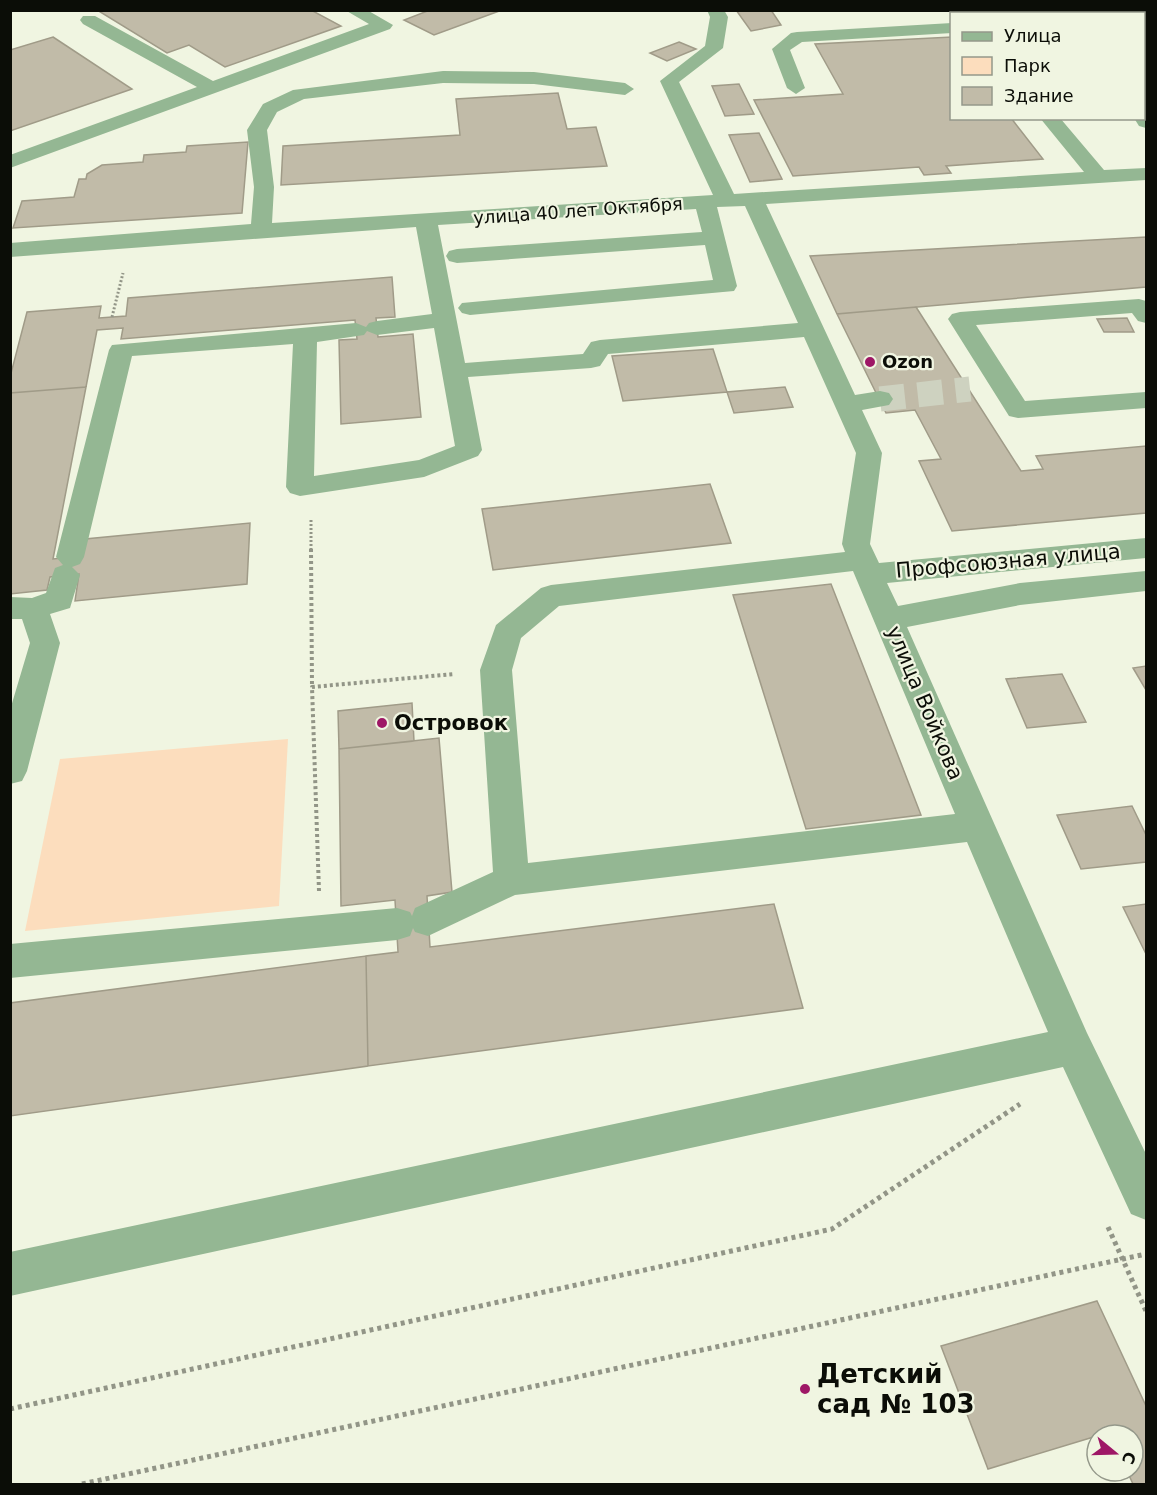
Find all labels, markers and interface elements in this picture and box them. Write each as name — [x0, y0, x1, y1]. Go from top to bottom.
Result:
legend — [950, 12, 1145, 120]
text: Улица — [1004, 25, 1061, 46]
text: Парк — [1004, 55, 1051, 76]
text: Здание — [1004, 85, 1074, 106]
street label: улица 40 лет Октября — [472, 193, 683, 228]
place label: Ozon — [882, 351, 933, 372]
marker: Ozon — [863, 355, 877, 369]
street label: Профсоюзная улица — [895, 539, 1121, 583]
street label: улица Войкова — [882, 622, 968, 784]
place label: Островок — [394, 711, 508, 735]
marker: Островок — [375, 716, 389, 730]
place label: Детский сад № 103 — [817, 1359, 975, 1419]
marker: Детский сад № 103 — [798, 1382, 812, 1396]
north arrow — [1085, 1423, 1145, 1483]
text: С — [1118, 1449, 1140, 1466]

